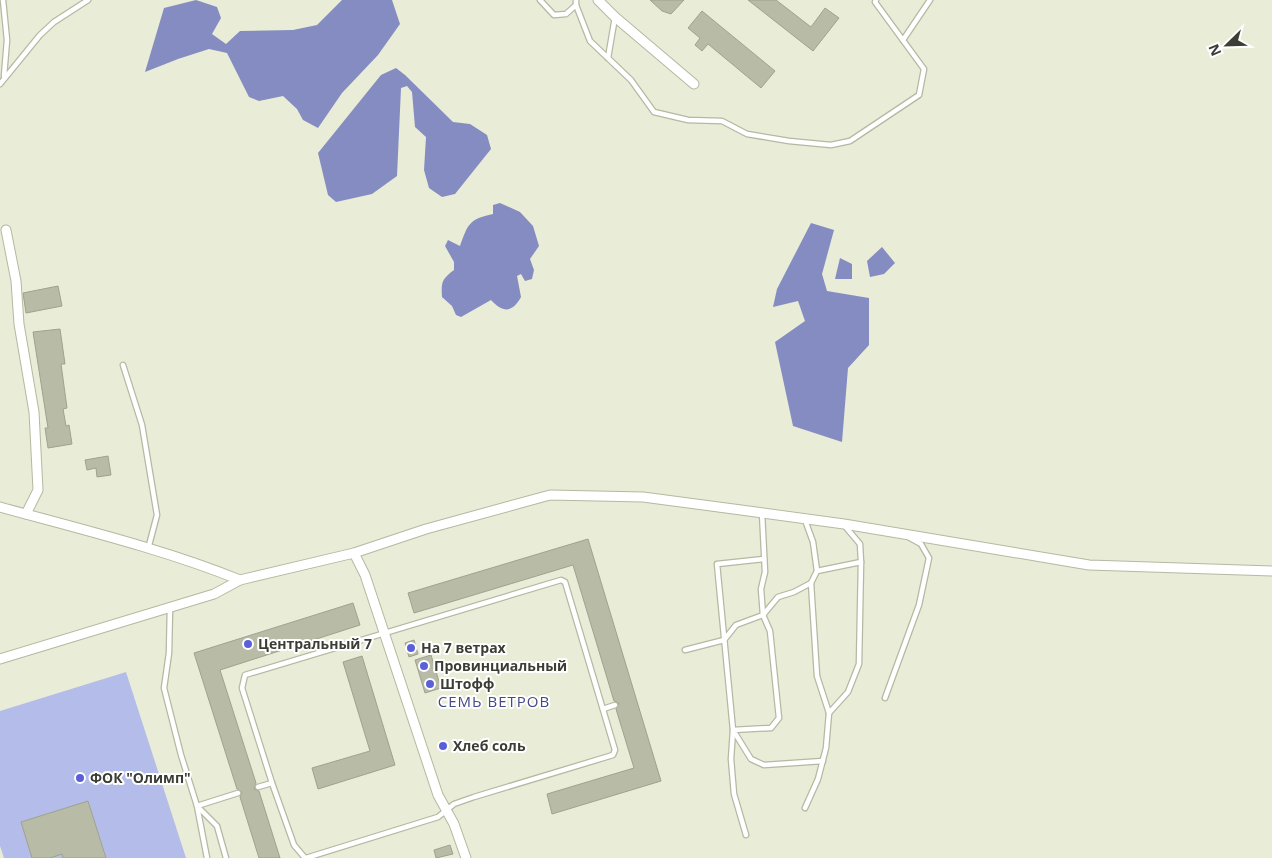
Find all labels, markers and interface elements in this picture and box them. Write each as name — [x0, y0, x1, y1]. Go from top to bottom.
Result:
north arrow — [1202, 20, 1252, 70]
text: N — [1204, 41, 1226, 59]
place label: Центральный 7 — [258, 634, 372, 653]
marker: Центральный 7 — [242, 638, 254, 650]
place label: На 7 ветрах — [421, 638, 507, 657]
marker: На 7 ветрах — [405, 642, 417, 654]
place label: Провинциальный — [434, 656, 567, 675]
marker: Провинциальный — [418, 660, 430, 672]
place label: Штофф — [440, 674, 494, 693]
marker: Штофф — [424, 678, 436, 690]
district label: СЕМЬ ВЕТРОВ — [438, 691, 550, 711]
place label: Хлеб соль — [453, 736, 526, 755]
marker: Хлеб соль — [437, 740, 449, 752]
place label: ФОК "Олимп" — [90, 768, 191, 787]
marker: ФОК "Олимп" — [74, 772, 86, 784]

